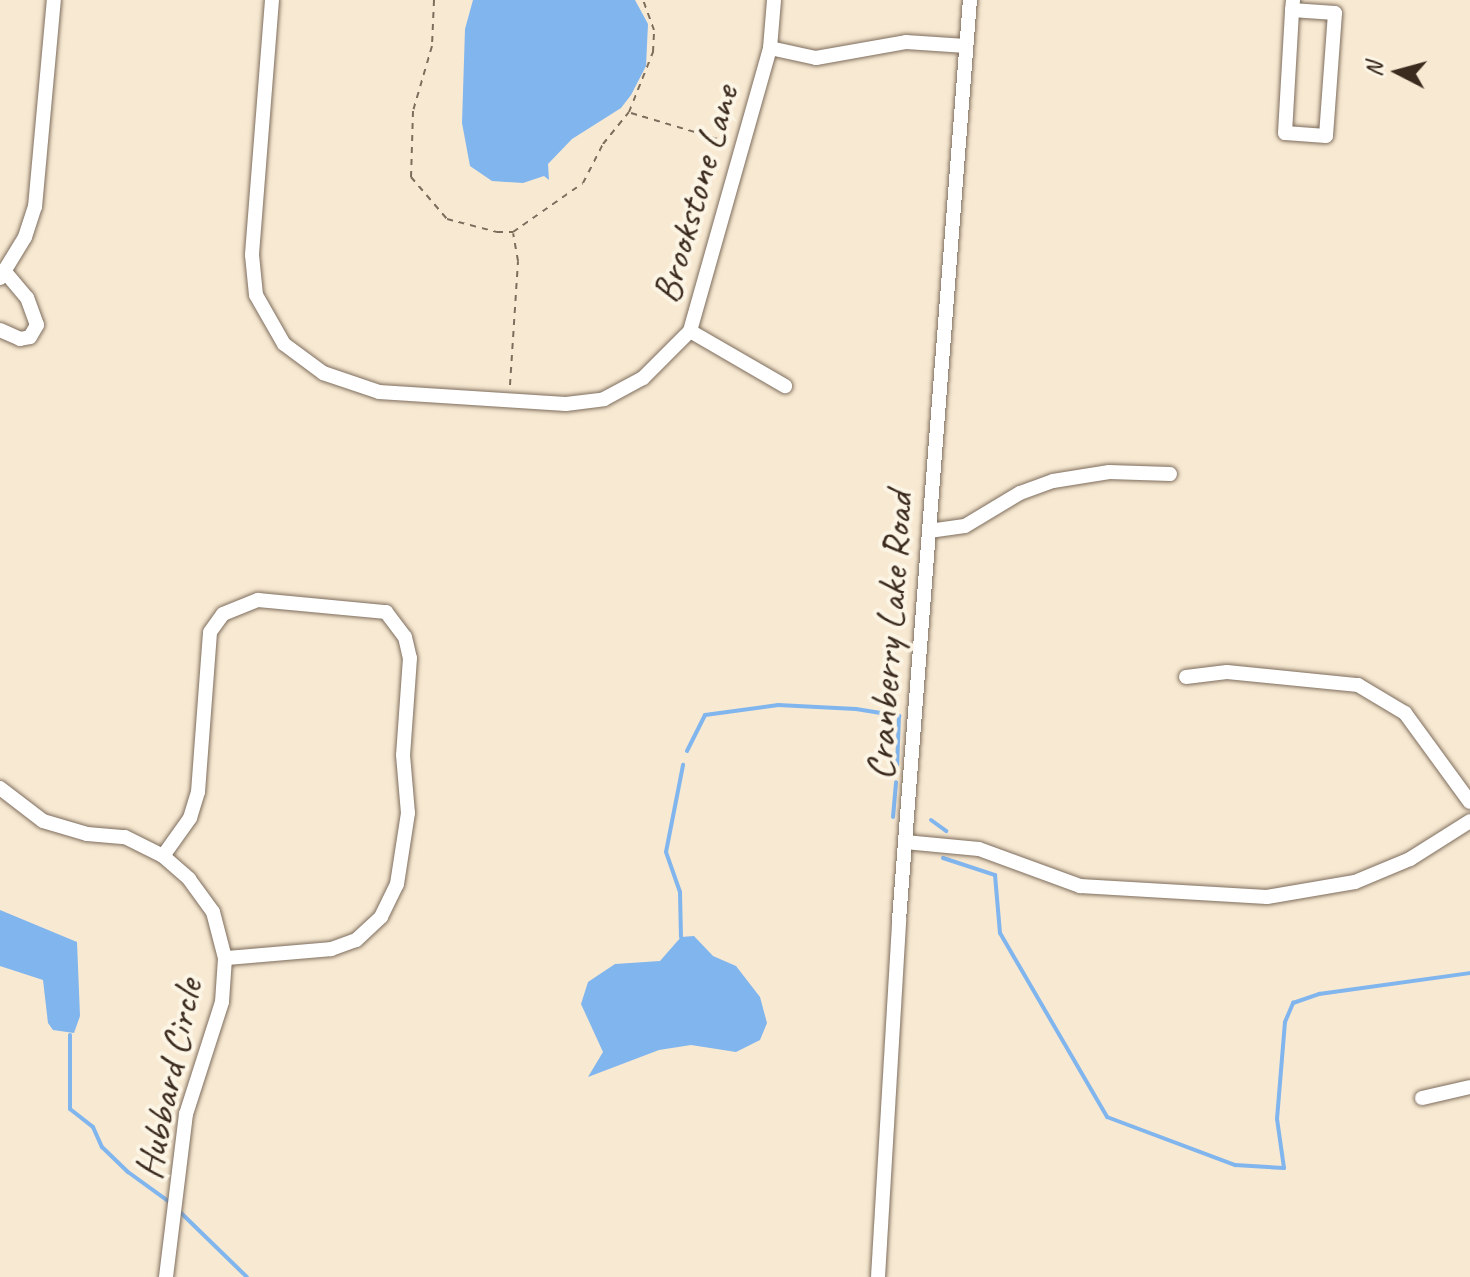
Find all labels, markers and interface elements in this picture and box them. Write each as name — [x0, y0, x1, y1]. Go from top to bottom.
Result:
north arrow — [1358, 32, 1438, 112]
text: N — [1359, 61, 1389, 78]
street label: Brookstone Lane — [641, 79, 749, 309]
street label: Cranberry Lake Road — [855, 490, 923, 782]
street label: Hubbard Circle — [124, 975, 212, 1183]

